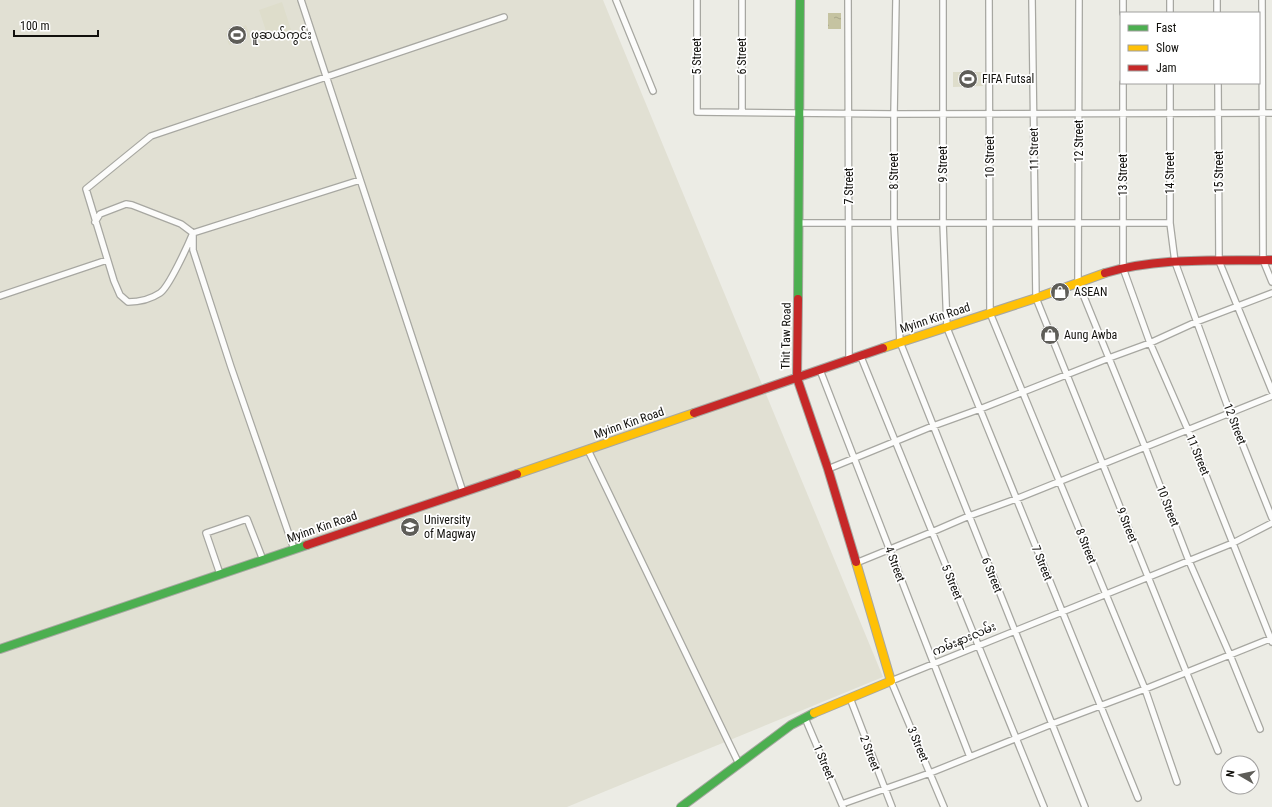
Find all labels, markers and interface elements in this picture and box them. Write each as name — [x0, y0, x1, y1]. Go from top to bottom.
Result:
scale bar — [14, 12, 98, 38]
legend — [1120, 12, 1260, 84]
text: 100 m — [20, 19, 50, 33]
text: Fast — [1156, 21, 1177, 35]
sports icon: ဖူဆယ်ကွင်း — [226, 24, 248, 46]
place label: ဖူဆယ်ကွင်း — [251, 26, 312, 45]
street label: 5 Street — [690, 37, 704, 74]
street label: 6 Street — [735, 37, 749, 74]
text: Slow — [1156, 41, 1179, 55]
text: Jam — [1156, 61, 1177, 75]
sports icon: FIFA Futsal — [957, 68, 979, 90]
place label: FIFA Futsal — [982, 72, 1034, 86]
street label: 12 Street — [1072, 119, 1086, 162]
street label: 11 Street — [1027, 127, 1041, 170]
street label: 10 Street — [983, 135, 997, 178]
street label: 9 Street — [936, 145, 950, 182]
street label: 15 Street — [1212, 150, 1226, 193]
street label: 14 Street — [1163, 151, 1177, 194]
street label: 8 Street — [887, 152, 901, 189]
street label: 13 Street — [1116, 153, 1130, 196]
street label: 7 Street — [842, 167, 856, 204]
shop icon: ASEAN — [1049, 281, 1071, 303]
place label: ASEAN — [1074, 285, 1107, 299]
street label: Myinn Kin Road — [898, 300, 972, 336]
street label: Thit Taw Road — [778, 302, 794, 370]
shop icon: Aung Awba — [1039, 324, 1061, 346]
place label: Aung Awba — [1064, 328, 1118, 342]
street label: 12 Street — [1221, 402, 1249, 447]
street label: Myinn Kin Road — [592, 404, 666, 442]
street label: 11 Street — [1184, 433, 1213, 478]
street label: 10 Street — [1154, 484, 1182, 529]
street label: 9 Street — [1114, 505, 1141, 545]
street label: Myinn Kin Road — [285, 508, 359, 546]
place label: University of Magway — [424, 513, 476, 541]
school or university icon: University of Magway — [399, 516, 421, 538]
street label: 8 Street — [1073, 526, 1100, 566]
street label: 7 Street — [1029, 543, 1056, 583]
street label: 4 Street — [882, 544, 908, 584]
street label: 6 Street — [979, 555, 1006, 595]
street label: 5 Street — [939, 562, 966, 602]
street label: ကမ်းနားလမ်း — [929, 617, 999, 661]
street label: 3 Street — [904, 724, 932, 764]
street label: 2 Street — [857, 733, 883, 773]
street label: 1 Street — [810, 742, 838, 782]
north arrow — [1220, 755, 1260, 795]
text: N — [1224, 769, 1238, 778]

